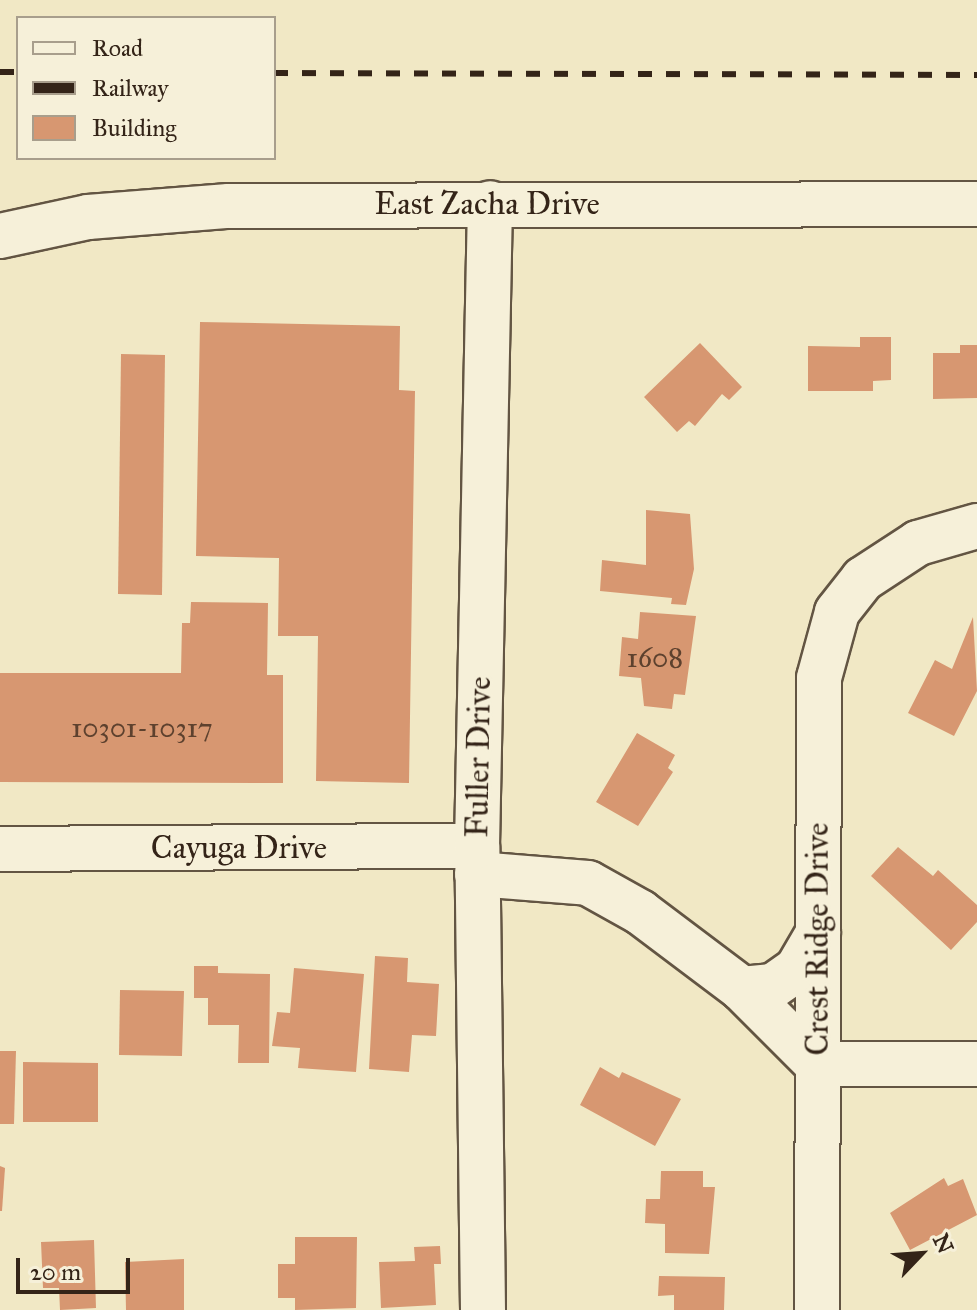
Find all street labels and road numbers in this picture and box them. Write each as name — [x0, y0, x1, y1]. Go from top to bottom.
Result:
street label: East Zacha Drive — [374, 185, 600, 223]
street label: Fuller Drive — [458, 676, 500, 838]
street label: Crest Ridge Drive — [799, 822, 837, 1056]
street label: Cayuga Drive — [151, 829, 327, 867]

